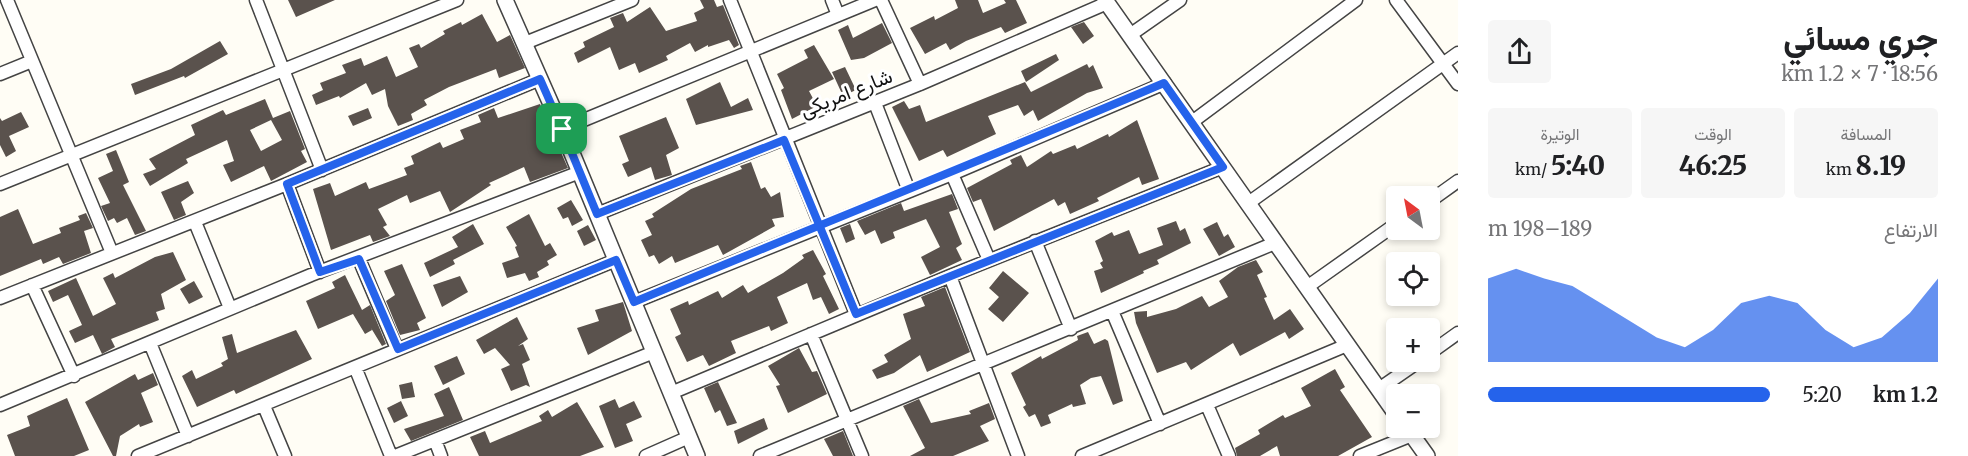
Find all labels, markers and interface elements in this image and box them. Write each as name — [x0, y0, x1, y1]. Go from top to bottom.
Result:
text: جري مسائي — [1783, 18, 1938, 59]
button: share — [1488, 20, 1551, 83]
text: 18:56 · 7 × 1.2 km — [1781, 61, 1938, 86]
street label: شارع امريكى — [796, 63, 896, 124]
pin — [536, 103, 587, 154]
icon: arrive — [545, 112, 578, 145]
text: الوتيرة — [1540, 124, 1580, 144]
text: الوقت — [1694, 124, 1732, 144]
text: المسافة — [1841, 124, 1891, 144]
text: 5:40 — [1551, 149, 1605, 182]
text: 46:25 — [1679, 149, 1747, 182]
text: 8.19 — [1856, 149, 1906, 182]
text: /km — [1515, 159, 1551, 179]
text: km — [1826, 159, 1856, 179]
north arrow — [1386, 186, 1440, 240]
map controls — [1386, 186, 1440, 438]
text: 189–198 m — [1488, 216, 1592, 241]
text: الارتفاع — [1884, 217, 1938, 242]
button: locate — [1386, 252, 1440, 306]
button: + — [1386, 318, 1440, 372]
text: 5:20 — [1802, 382, 1842, 407]
text: 1.2 km — [1873, 382, 1938, 407]
button: − — [1386, 384, 1440, 438]

